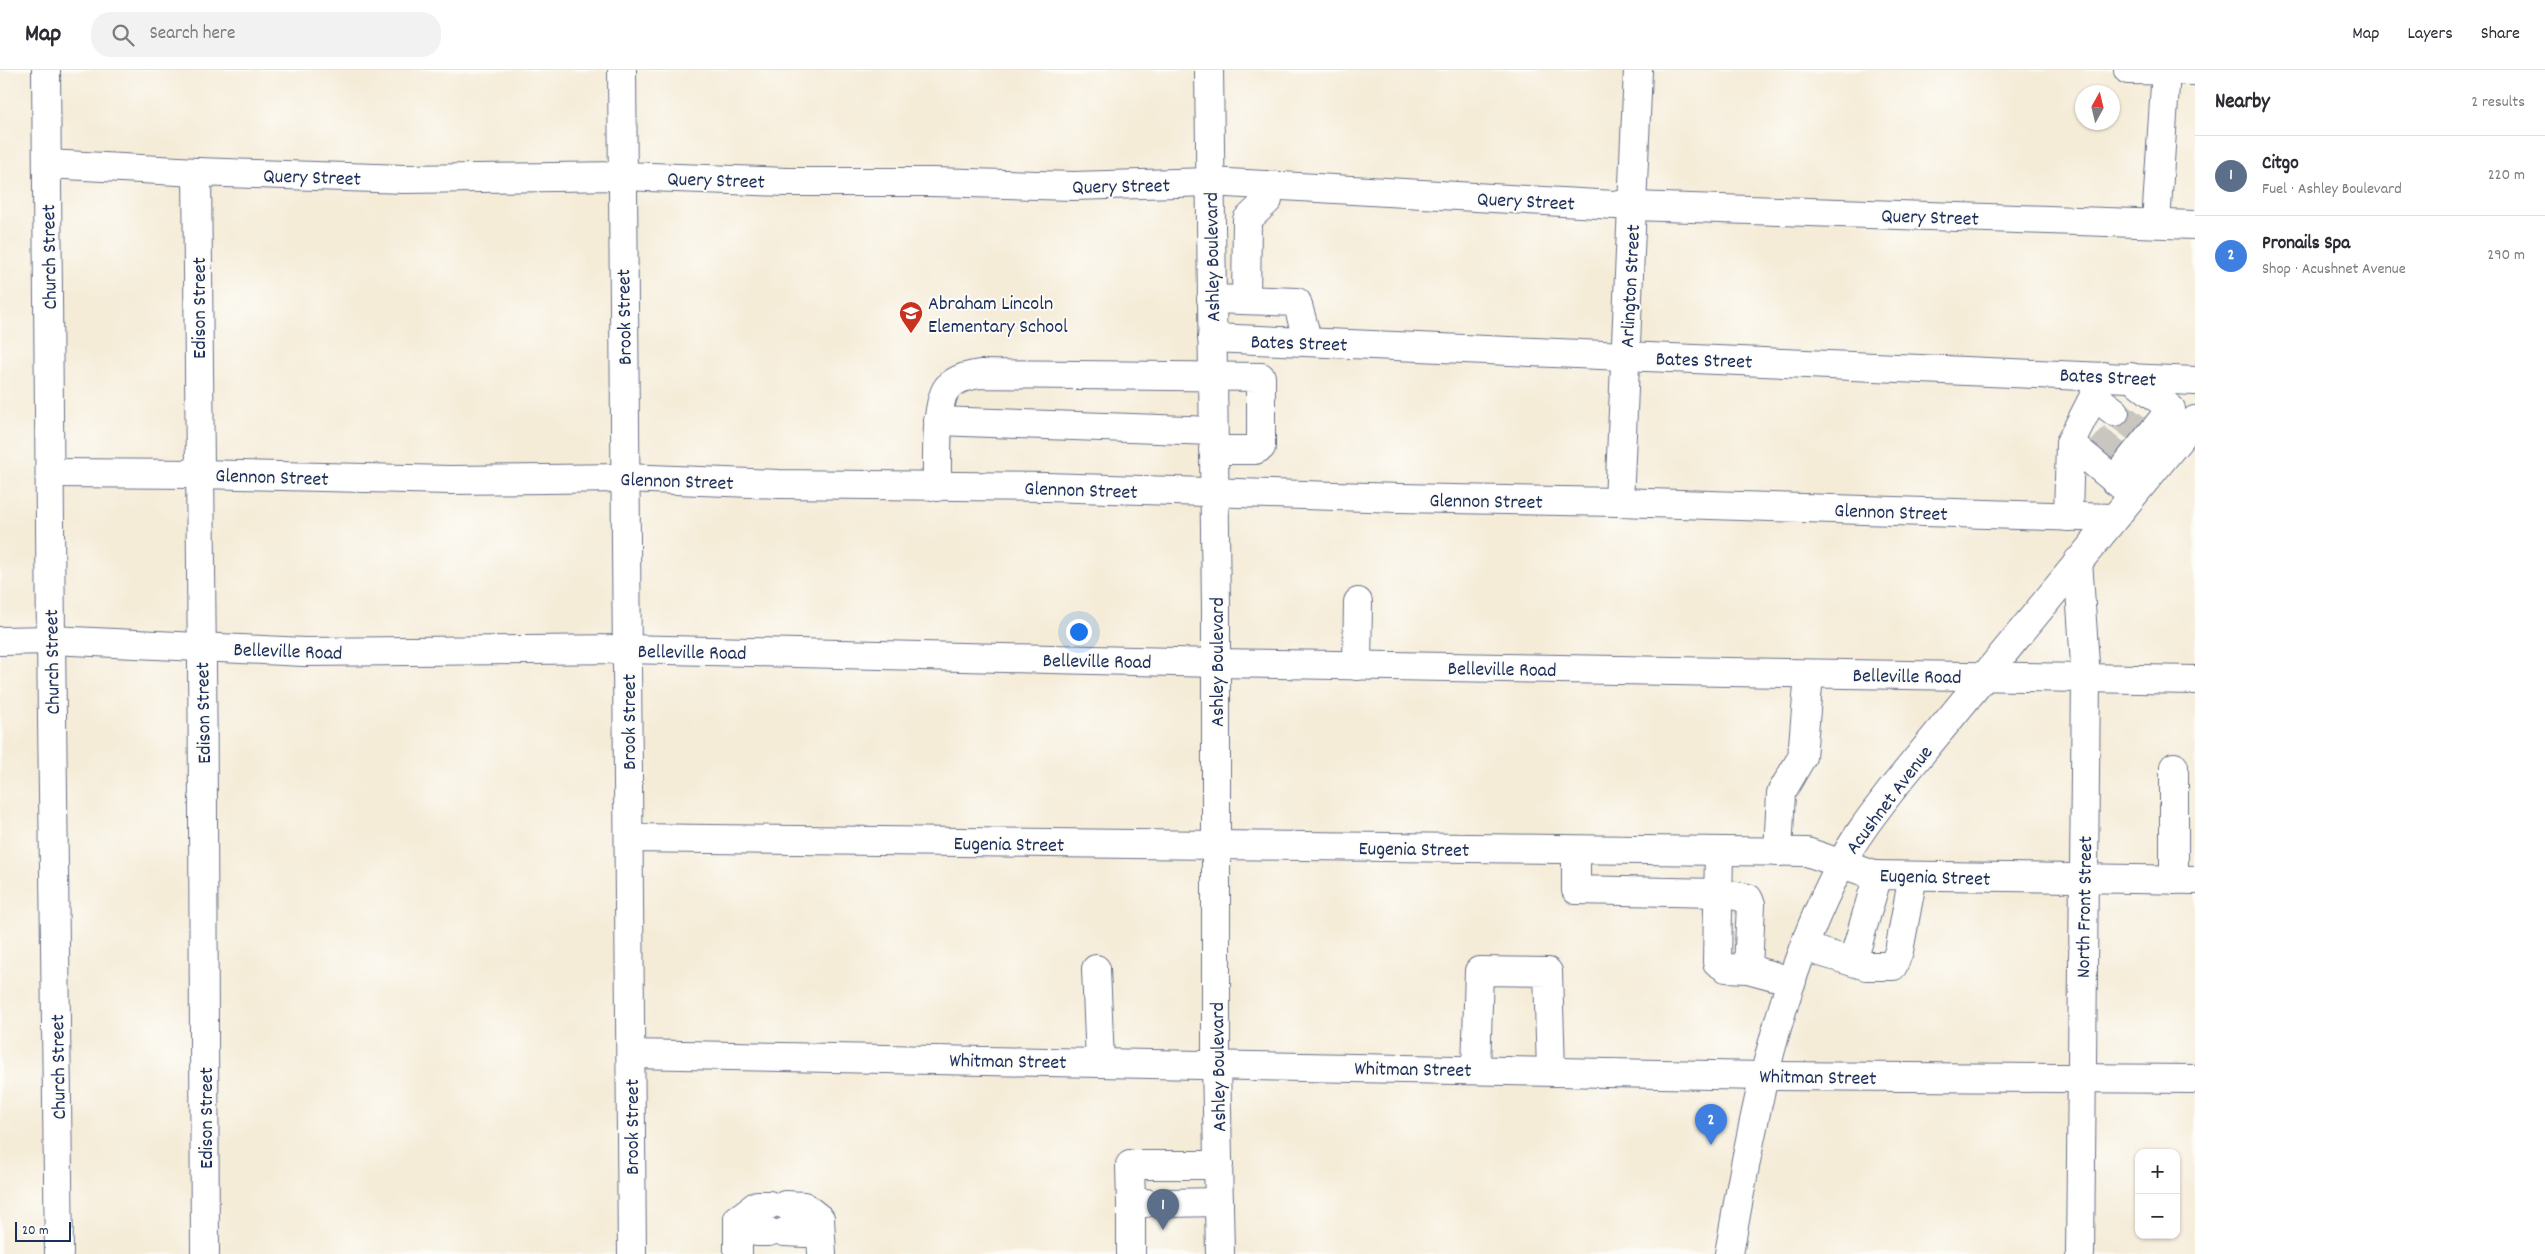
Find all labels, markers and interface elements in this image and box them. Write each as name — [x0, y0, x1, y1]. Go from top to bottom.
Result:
search box — [91, 12, 441, 57]
text: Map — [25, 18, 61, 52]
icon: search — [109, 21, 137, 49]
text: Search here — [149, 21, 235, 48]
text: Map — [2352, 22, 2379, 47]
text: Layers — [2407, 22, 2453, 47]
text: Share — [2481, 22, 2520, 47]
north arrow — [2075, 85, 2120, 130]
text: Nearby — [2215, 88, 2270, 118]
text: 2 results — [2471, 91, 2525, 114]
text: Citgo — [2262, 151, 2299, 178]
street label: Query Street — [263, 163, 361, 195]
text: 1 — [2229, 164, 2233, 187]
text: 220 m — [2488, 164, 2525, 187]
street label: Query Street — [667, 166, 765, 198]
street label: Query Street — [1072, 173, 1170, 203]
text: Fuel · Ashley Boulevard — [2262, 178, 2402, 201]
street label: Query Street — [1476, 186, 1575, 220]
street label: Ashley Boulevard — [1199, 192, 1229, 322]
street label: Query Street — [1881, 203, 1979, 235]
street label: Church Street — [36, 204, 66, 310]
street label: Arlington Street — [1615, 224, 1649, 349]
text: Pronails Spa — [2262, 231, 2350, 258]
text: 2 — [2228, 244, 2235, 267]
text: 290 m — [2487, 244, 2525, 267]
street label: Edison Street — [187, 257, 215, 359]
text: Shop · Acushnet Avenue — [2262, 258, 2406, 281]
street label: Brook Street — [611, 269, 641, 365]
place label: Abraham Lincoln Elementary School — [928, 291, 1068, 342]
school or university icon: Abraham Lincoln Elementary School — [898, 300, 924, 334]
street label: Bates Street — [1250, 329, 1348, 361]
street label: Bates Street — [1655, 346, 1753, 378]
street label: Bates Street — [2059, 362, 2157, 396]
street label: Glennon Street — [215, 463, 329, 495]
street label: Glennon Street — [620, 467, 734, 499]
street label: Glennon Street — [1024, 476, 1138, 508]
street label: Glennon Street — [1429, 488, 1543, 518]
street label: Glennon Street — [1834, 498, 1948, 530]
street label: Ashley Boulevard — [1205, 597, 1233, 727]
street label: Church Street — [39, 609, 69, 715]
your location — [1066, 619, 1092, 645]
street label: Belleville Road — [233, 637, 343, 669]
street label: Belleville Road — [637, 639, 747, 669]
street label: Belleville Road — [1042, 648, 1152, 678]
street label: Belleville Road — [1447, 656, 1557, 686]
street label: Edison Street — [190, 662, 220, 764]
street label: Belleville Road — [1852, 663, 1962, 693]
street label: Brook Street — [617, 674, 645, 770]
street label: Acushnet Avenue — [1840, 740, 1941, 861]
street label: Eugenia Street — [953, 831, 1065, 861]
street label: Eugenia Street — [1358, 836, 1470, 866]
street label: North Front Street — [2071, 836, 2101, 978]
street label: Eugenia Street — [1879, 863, 1991, 895]
street label: Ashley Boulevard — [1205, 1002, 1235, 1132]
street label: Church Street — [45, 1014, 75, 1120]
street label: Whitman Street — [949, 1048, 1067, 1078]
street label: Whitman Street — [1354, 1056, 1472, 1086]
street label: Whitman Street — [1759, 1064, 1877, 1094]
street label: Edison Street — [194, 1067, 222, 1169]
street label: Brook Street — [620, 1079, 648, 1175]
pin: 2 — [1695, 1104, 1727, 1145]
map controls — [2135, 1149, 2180, 1239]
button: + — [2135, 1149, 2180, 1194]
pin: 1 — [1147, 1189, 1179, 1230]
button: − — [2135, 1194, 2180, 1239]
scale bar — [15, 1219, 71, 1242]
text: 20 m — [22, 1221, 49, 1241]

